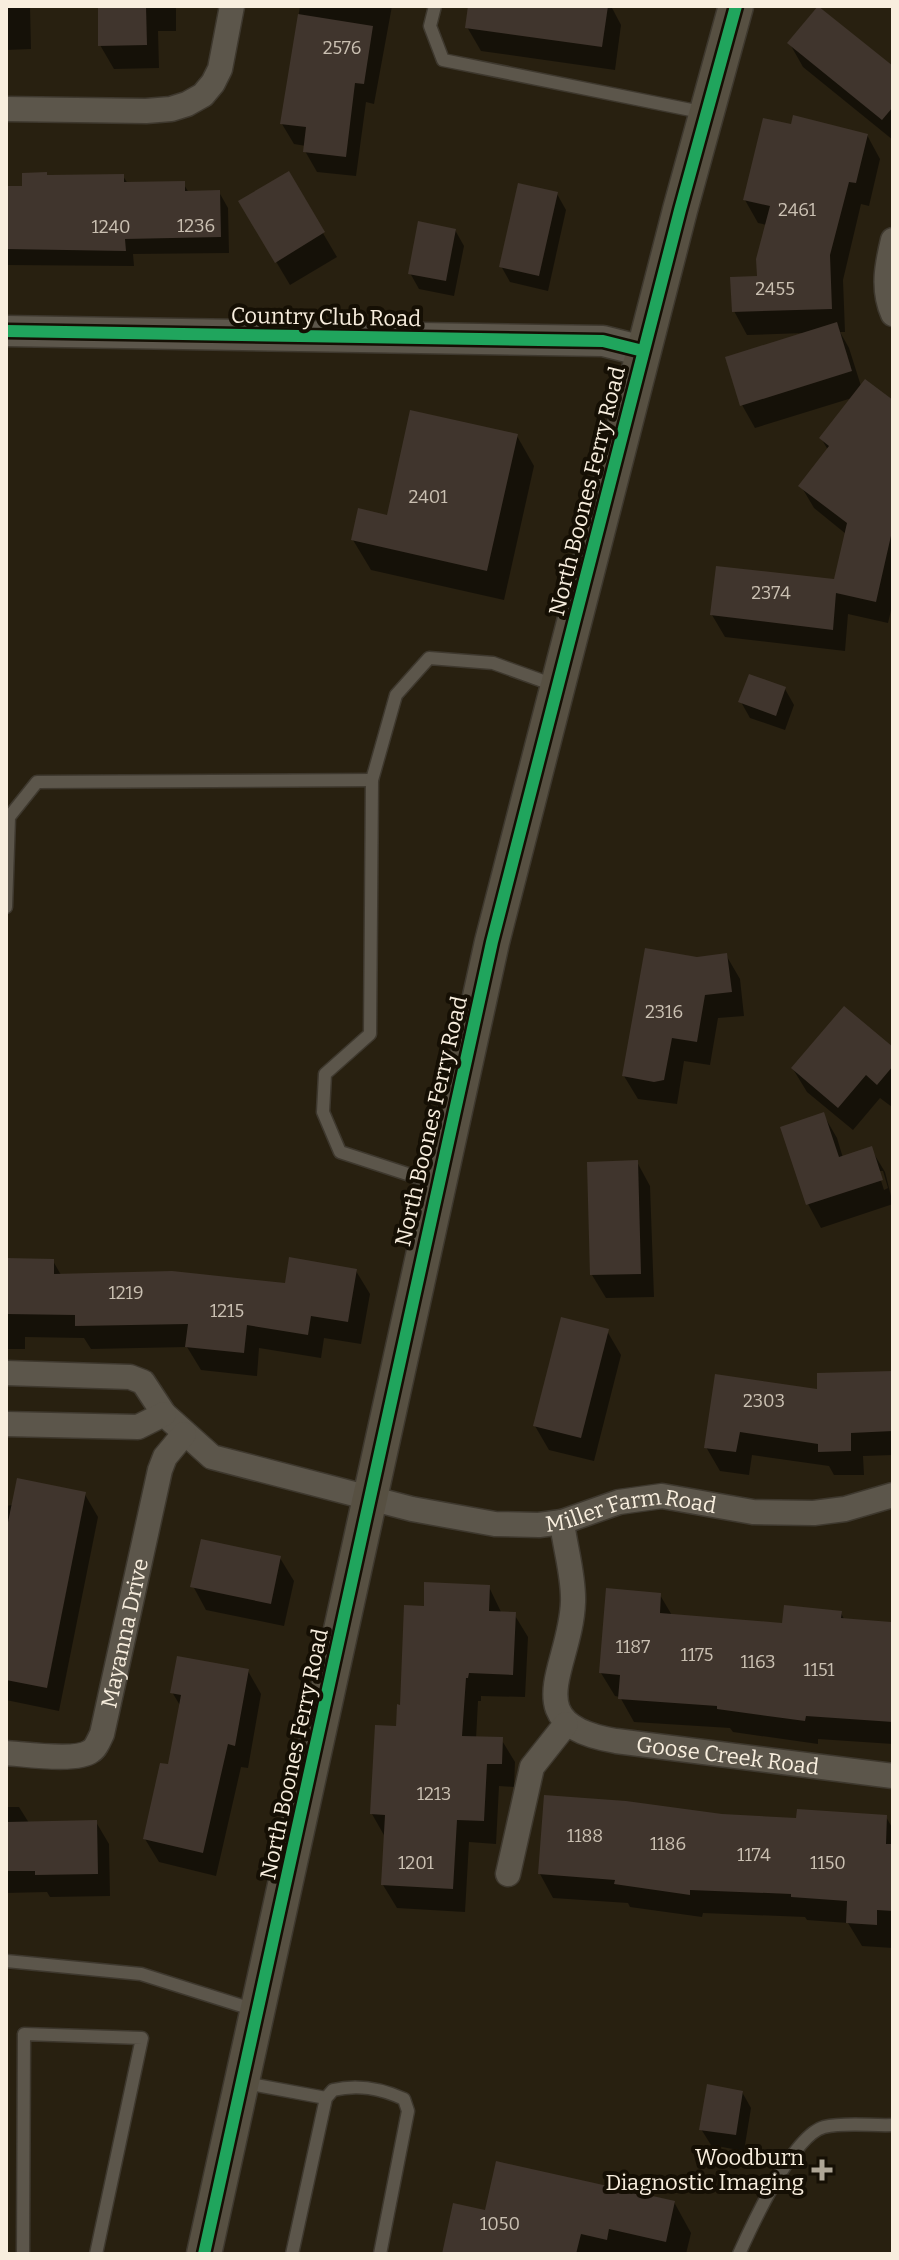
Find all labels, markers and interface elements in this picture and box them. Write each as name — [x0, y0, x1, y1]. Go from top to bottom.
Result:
house number: 2576 — [323, 37, 361, 59]
house number: 2461 — [778, 199, 817, 221]
house number: 1236 — [177, 215, 215, 237]
house number: 1240 — [91, 216, 131, 238]
house number: 2455 — [755, 278, 795, 300]
street label: Country Club Road — [231, 302, 421, 332]
street label: North Boones Ferry Road — [543, 364, 631, 618]
house number: 2401 — [408, 486, 448, 508]
house number: 2374 — [751, 582, 791, 604]
street label: North Boones Ferry Road — [389, 993, 473, 1249]
house number: 2316 — [645, 1001, 683, 1023]
house number: 1219 — [109, 1282, 143, 1304]
house number: 1215 — [210, 1300, 244, 1322]
house number: 2303 — [743, 1390, 785, 1412]
street label: Miller Farm Road — [544, 1482, 718, 1538]
street label: Mayanna Drive — [95, 1556, 154, 1710]
street label: North Boones Ferry Road — [254, 1626, 334, 1882]
house number: 1187 — [616, 1636, 650, 1658]
house number: 1175 — [681, 1644, 713, 1666]
house number: 1163 — [740, 1651, 776, 1673]
house number: 1151 — [803, 1659, 835, 1681]
street label: Goose Creek Road — [635, 1730, 821, 1780]
house number: 1213 — [417, 1783, 451, 1805]
house number: 1188 — [567, 1825, 603, 1847]
house number: 1186 — [650, 1833, 686, 1855]
house number: 1174 — [737, 1844, 771, 1866]
house number: 1201 — [398, 1852, 435, 1874]
house number: 1150 — [810, 1852, 846, 1874]
place label: Woodburn Diagnostic Imaging — [605, 2144, 804, 2196]
marker: Woodburn Diagnostic Imaging — [811, 2159, 833, 2181]
house number: 1050 — [480, 2213, 520, 2235]

